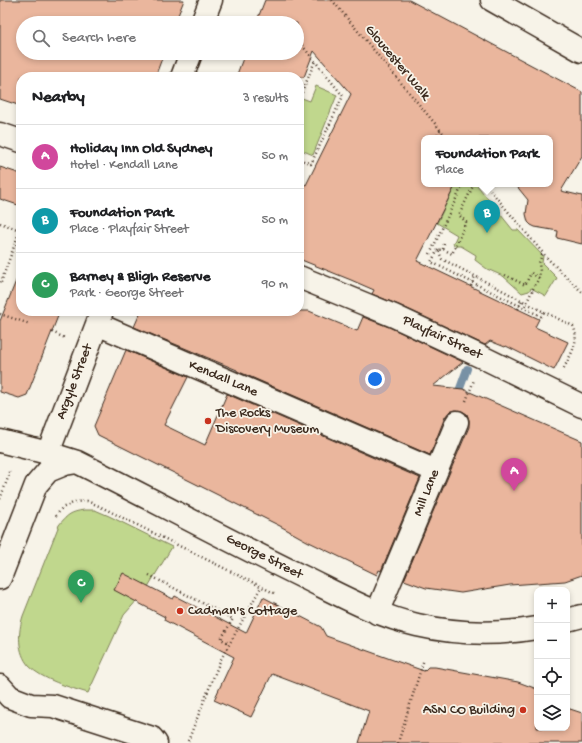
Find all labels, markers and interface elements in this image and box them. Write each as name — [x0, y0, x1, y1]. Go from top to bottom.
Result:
search box — [16, 16, 304, 60]
street label: Gloucester Walk — [361, 22, 435, 105]
icon: search — [30, 27, 52, 49]
text: Search here — [62, 29, 136, 47]
text: Nearby — [32, 88, 85, 108]
text: 3 results — [243, 91, 288, 106]
popup — [421, 135, 553, 187]
text: Holiday Inn Old Sydney — [70, 140, 212, 158]
text: Foundation Park — [435, 145, 539, 163]
text: A — [41, 149, 49, 164]
text: 50 m — [261, 149, 288, 164]
text: Hotel · Kendall Lane — [70, 158, 178, 173]
text: Place — [435, 163, 464, 178]
pin: B — [474, 200, 500, 233]
text: Foundation Park — [70, 204, 173, 222]
text: B — [42, 213, 48, 228]
text: 50 m — [261, 213, 288, 228]
text: Place · Playfair Street — [70, 222, 189, 237]
text: Barney & Bligh Reserve — [70, 268, 210, 286]
text: C — [41, 277, 49, 292]
text: 90 m — [262, 277, 288, 292]
text: Park · George Street — [70, 286, 183, 301]
street label: Playfair Street — [398, 312, 486, 364]
street label: Argyle Street — [53, 341, 98, 422]
street label: Kendall Lane — [186, 357, 261, 402]
your location — [365, 369, 385, 389]
place label: The Rocks Discovery Museum — [215, 405, 319, 438]
marker: The Rocks Discovery Museum — [203, 416, 213, 426]
pin: A — [501, 458, 527, 491]
street label: Mill Lane — [410, 466, 444, 519]
street label: George Street — [223, 530, 306, 584]
pin: C — [68, 570, 94, 603]
map controls — [534, 587, 570, 731]
button: + — [534, 587, 570, 623]
place label: Cadman's Cottage — [188, 603, 298, 620]
marker: Cadman's Cottage — [175, 606, 185, 616]
button: − — [534, 623, 570, 659]
button: locate — [534, 659, 570, 695]
button: layers — [534, 695, 570, 731]
place label: ASN CO Building — [423, 702, 515, 719]
marker: ASN CO Building — [518, 705, 528, 715]

